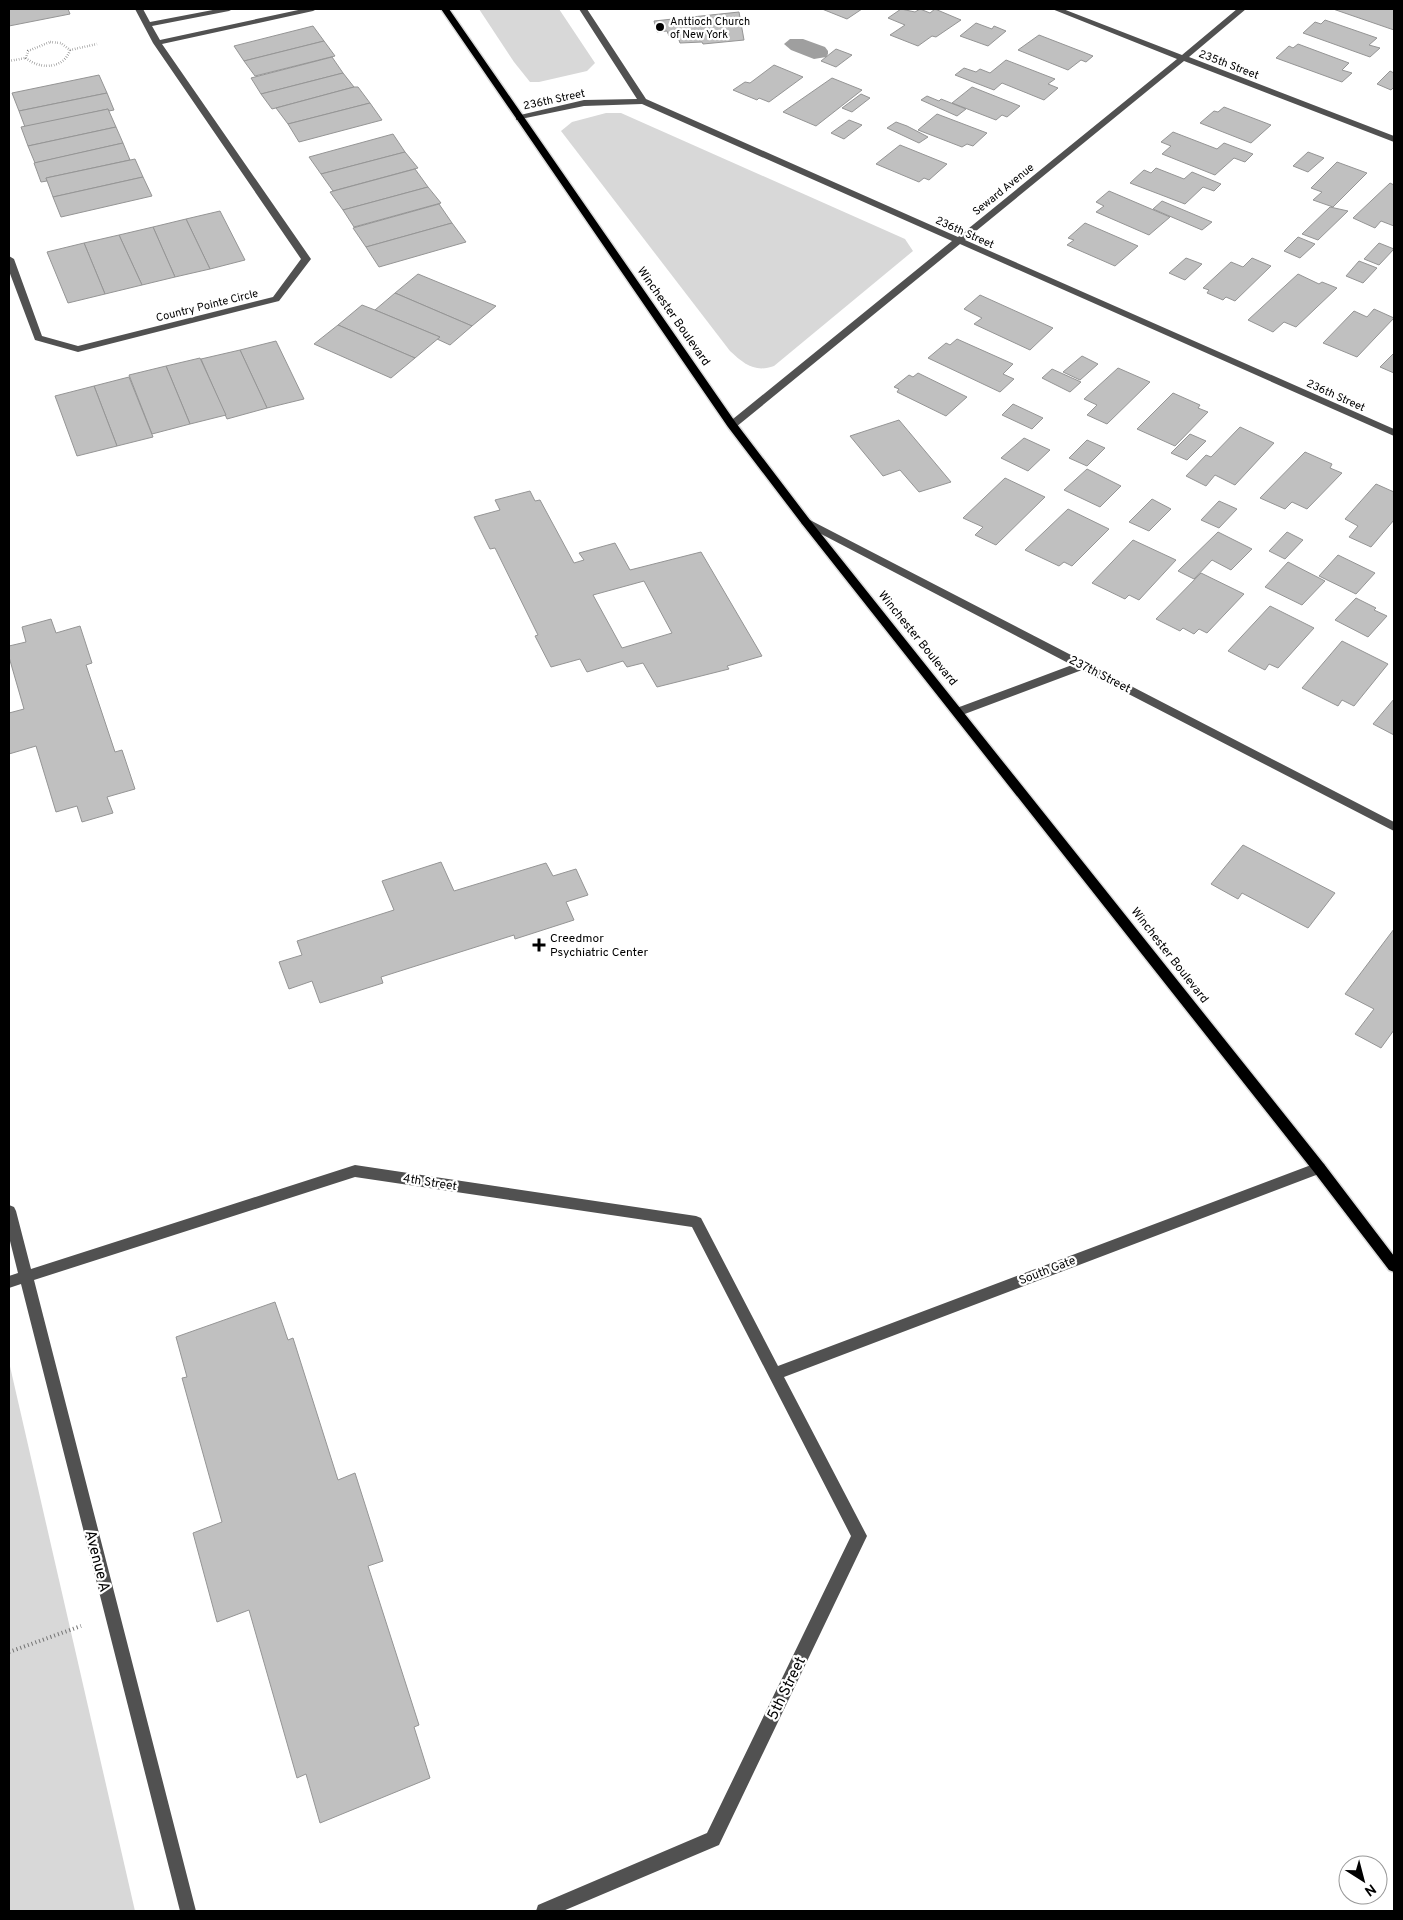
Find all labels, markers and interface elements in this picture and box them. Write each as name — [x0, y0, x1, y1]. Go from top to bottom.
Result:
place label: Anttioch Church of New York — [670, 15, 750, 42]
marker: Anttioch Church of New York — [654, 21, 666, 33]
street label: 235th Street — [1197, 47, 1261, 83]
street label: 236th Street — [522, 87, 586, 113]
street label: Seward Avenue — [970, 161, 1037, 219]
street label: 236th Street — [933, 214, 996, 252]
street label: Winchester Boulevard — [633, 264, 713, 369]
street label: Country Pointe Circle — [155, 286, 260, 325]
street label: 236th Street — [1304, 377, 1367, 415]
street label: Winchester Boulevard — [874, 588, 960, 689]
street label: 237th Street — [1066, 652, 1133, 697]
street label: Winchester Boulevard — [1127, 904, 1212, 1007]
place label: Creedmor Psychiatric Center — [550, 931, 649, 961]
marker: Creedmor Psychiatric Center — [532, 938, 546, 952]
street label: 4th Street — [402, 1171, 458, 1195]
street label: South Gate — [1017, 1253, 1078, 1289]
street label: Avenue A — [80, 1528, 113, 1594]
street label: 5th Street — [764, 1654, 811, 1723]
north arrow — [1338, 1855, 1388, 1905]
text: N — [1361, 1879, 1379, 1899]

